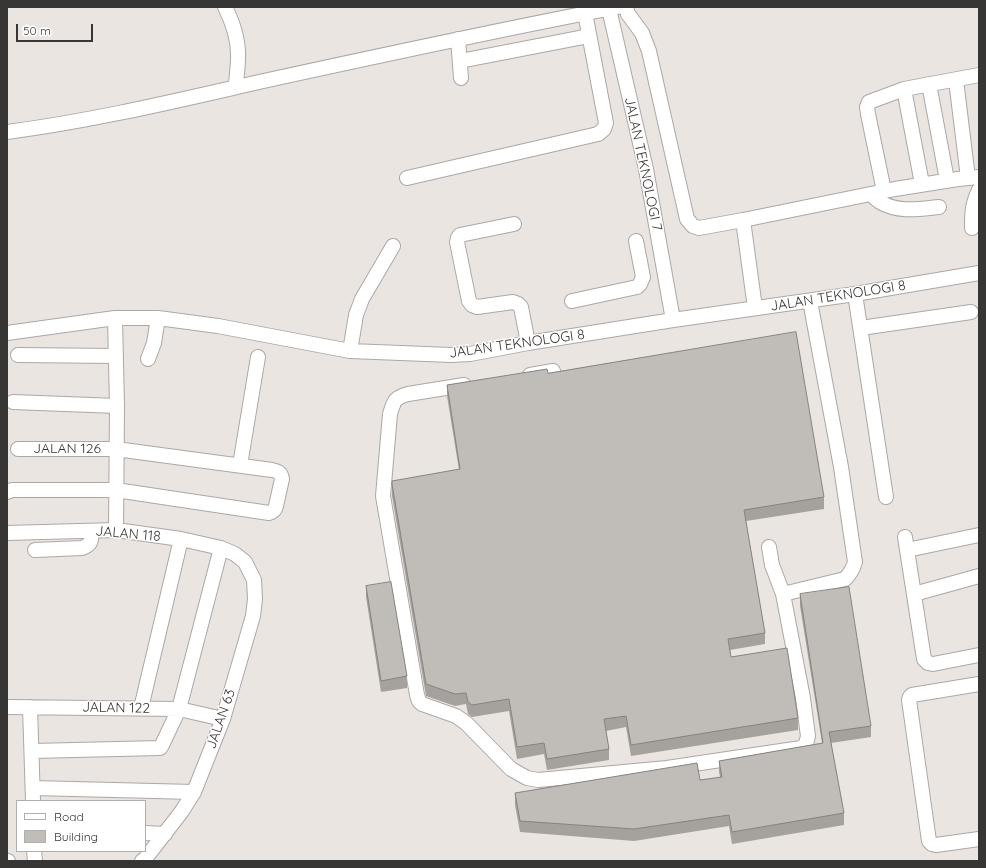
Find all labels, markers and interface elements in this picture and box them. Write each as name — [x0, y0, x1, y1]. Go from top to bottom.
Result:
scale bar — [18, 16, 95, 42]
text: 50 m — [23, 23, 51, 38]
street label: JALAN TEKNOLOGI 7 — [621, 96, 665, 232]
street label: JALAN TEKNOLOGI 8 — [769, 277, 907, 315]
street label: JALAN TEKNOLOGI 8 — [448, 326, 586, 362]
street label: JALAN 126 — [33, 441, 101, 457]
street label: JALAN 118 — [95, 523, 161, 545]
street label: JALAN 63 — [203, 687, 239, 751]
street label: JALAN 122 — [82, 699, 150, 717]
legend — [16, 800, 146, 852]
text: Road — [54, 809, 84, 824]
text: Building — [54, 829, 98, 844]

